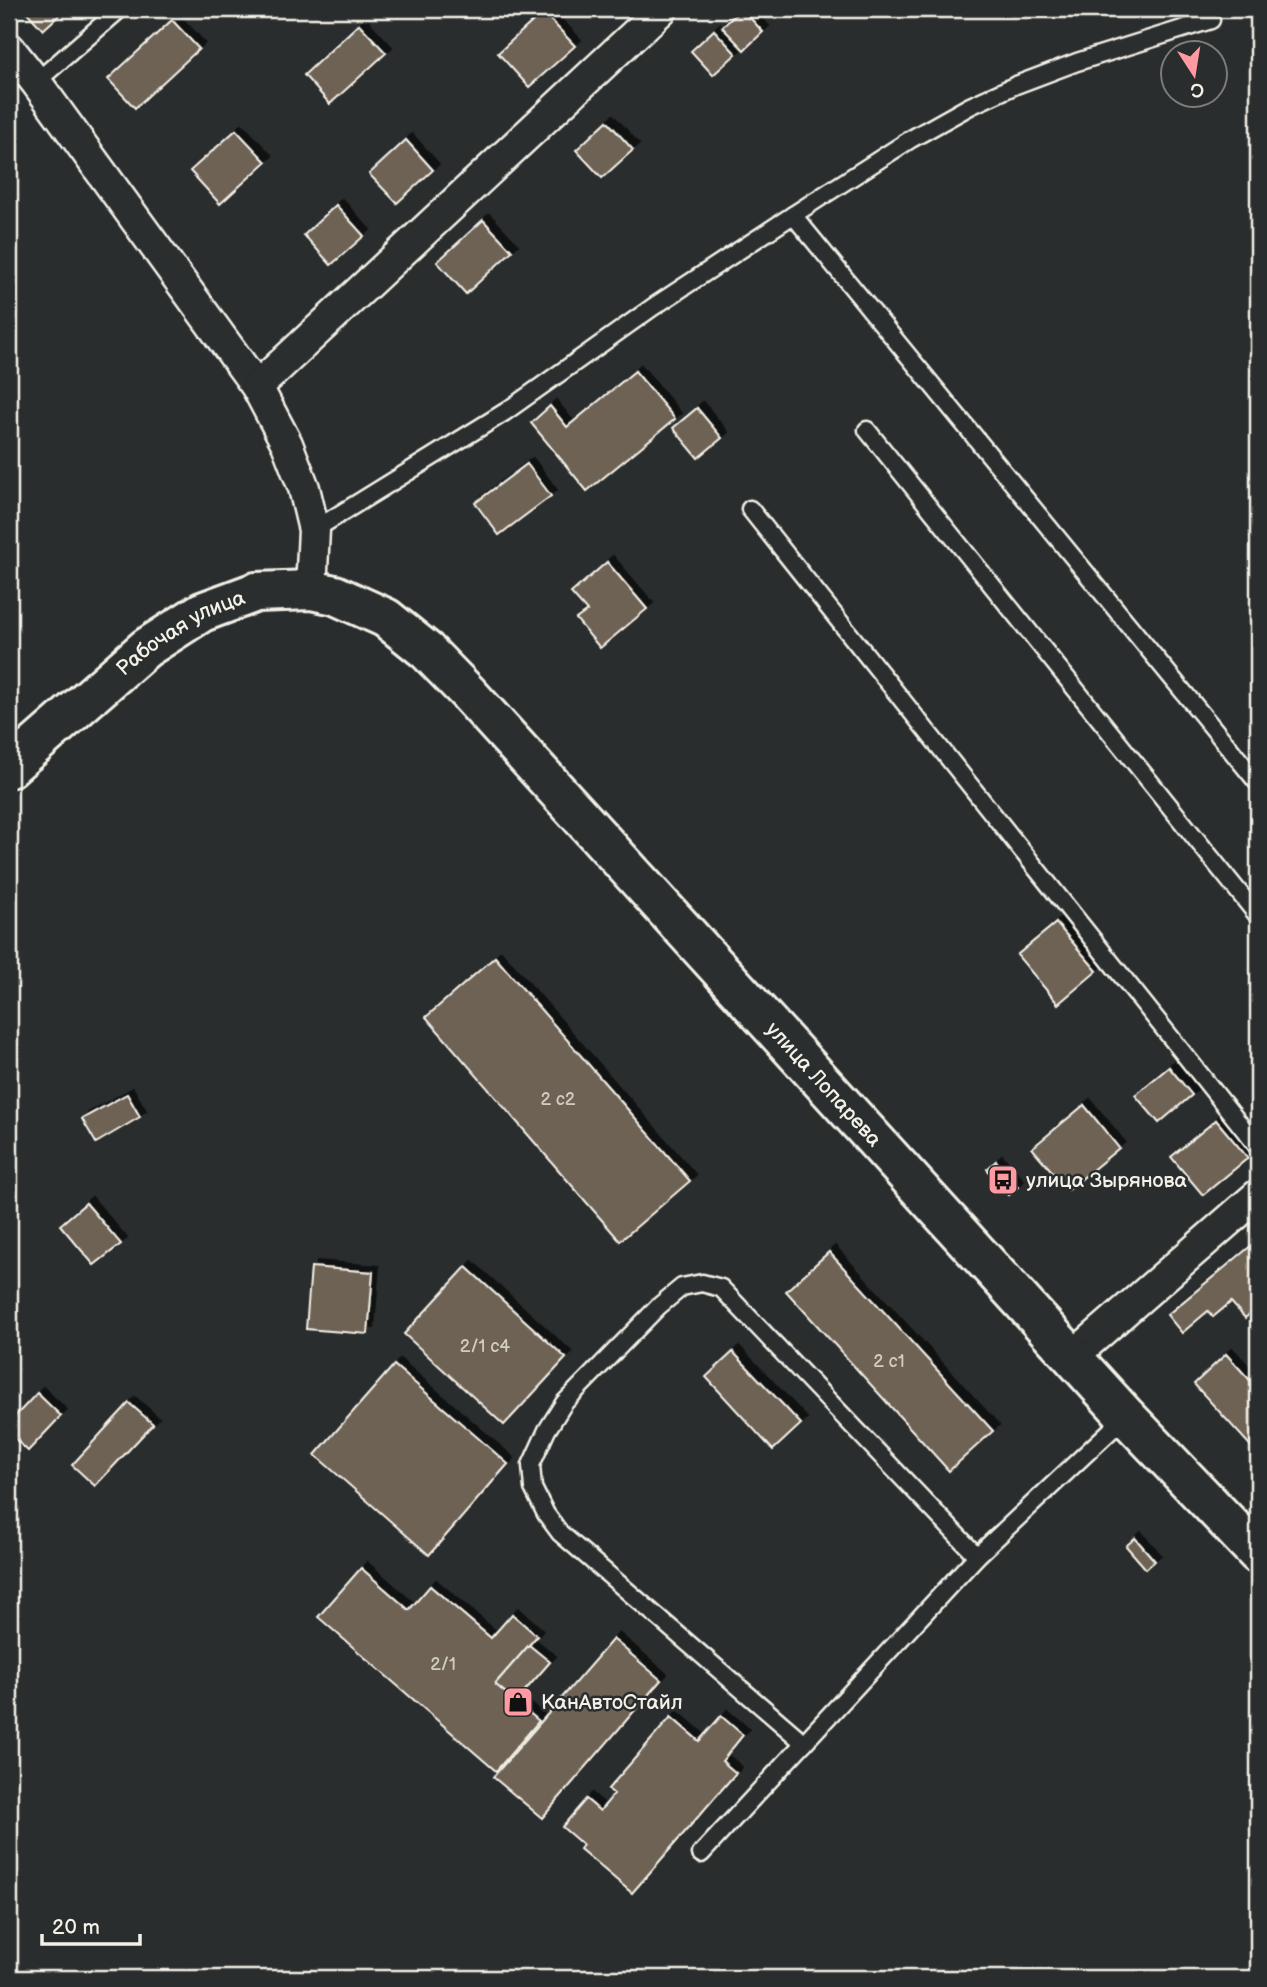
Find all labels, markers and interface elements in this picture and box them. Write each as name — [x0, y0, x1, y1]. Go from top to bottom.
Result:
north arrow — [1158, 38, 1228, 108]
text: С — [1188, 77, 1206, 102]
street label: Рабочая улица — [111, 585, 249, 681]
street label: улица Лопарева — [761, 1017, 887, 1152]
house number: 2 с2 — [541, 1089, 576, 1110]
bus stop icon: улица Зырянова — [986, 1163, 1020, 1197]
place label: улица Зырянова — [1026, 1168, 1188, 1193]
house number: 2/1 с4 — [460, 1336, 510, 1357]
house number: 2 с1 — [873, 1351, 905, 1372]
house number: 2/1 — [430, 1654, 456, 1675]
shop icon: КанАвтоСтайл — [501, 1685, 535, 1719]
place label: КанАвтоСтайл — [541, 1690, 683, 1715]
scale bar — [42, 1903, 140, 1947]
text: 20 m — [52, 1915, 100, 1940]

